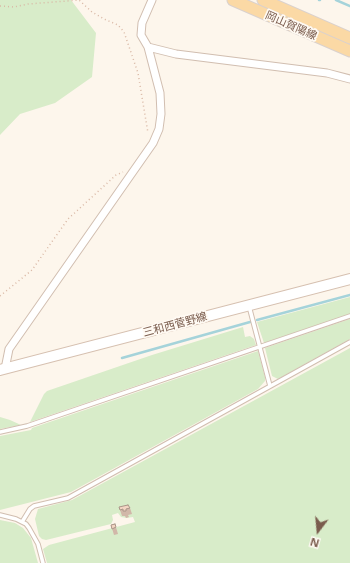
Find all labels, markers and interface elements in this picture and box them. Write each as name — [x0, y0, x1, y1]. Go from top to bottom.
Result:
street label: 岡山賀陽線 — [263, 9, 319, 43]
street label: 三和西菅野線 — [141, 310, 209, 340]
north arrow — [298, 511, 338, 551]
text: N — [308, 535, 321, 551]

